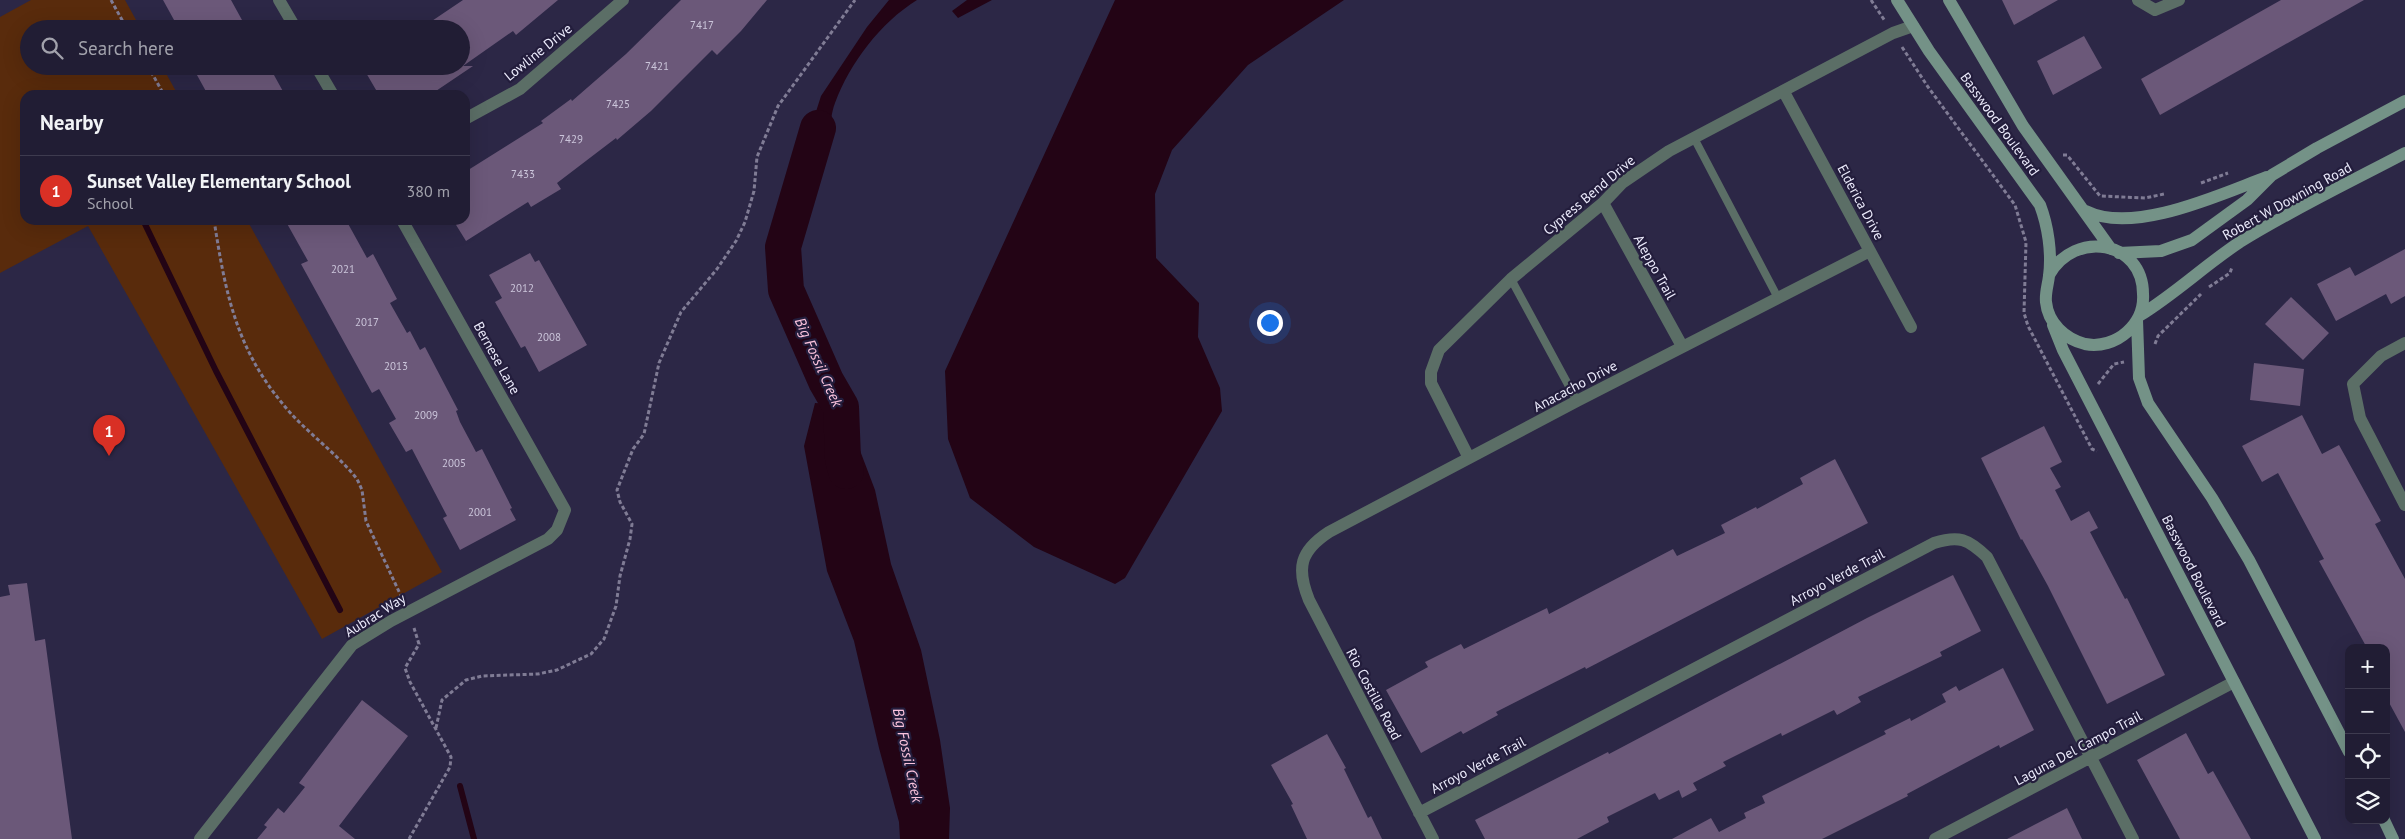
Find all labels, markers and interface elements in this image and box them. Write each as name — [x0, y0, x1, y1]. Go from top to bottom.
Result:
house number: 7417 — [690, 18, 714, 32]
street label: Lowline Drive — [501, 19, 575, 85]
search box — [20, 20, 470, 75]
icon: search — [38, 34, 66, 62]
text: Search here — [78, 36, 174, 60]
house number: 7421 — [645, 59, 669, 73]
street label: Basswood Boulevard — [1956, 69, 2044, 179]
house number: 7425 — [606, 97, 630, 111]
text: Nearby — [40, 109, 103, 136]
house number: 7429 — [559, 132, 583, 146]
street label: Cypress Bend Drive — [1539, 151, 1639, 239]
street label: Robert W Downing Road — [2219, 158, 2355, 244]
street label: Elderica Drive — [1834, 161, 1888, 243]
house number: 7433 — [511, 167, 535, 181]
text: Sunset Valley Elementary School — [87, 169, 351, 193]
text: 1 — [51, 181, 61, 201]
text: 380 m — [407, 181, 450, 201]
text: School — [87, 193, 133, 213]
street label: Aleppo Trail — [1630, 231, 1680, 303]
house number: 2021 — [331, 262, 355, 276]
house number: 2012 — [510, 281, 534, 295]
your location — [1257, 310, 1283, 336]
water label: Big Fossil Creek — [791, 314, 848, 411]
house number: 2017 — [355, 315, 379, 329]
street label: Bernese Lane — [470, 319, 524, 397]
house number: 2008 — [537, 330, 561, 344]
street label: Anacacho Drive — [1530, 356, 1620, 416]
house number: 2013 — [384, 359, 408, 373]
house number: 2009 — [414, 408, 438, 422]
pin: 1 — [93, 415, 125, 456]
house number: 2005 — [442, 456, 466, 470]
house number: 2001 — [468, 505, 492, 519]
street label: Basswood Boulevard — [2158, 512, 2230, 630]
street label: Arroyo Verde Trail — [1786, 544, 1888, 610]
street label: Aubrac Way — [341, 589, 409, 641]
map controls — [2345, 644, 2390, 824]
button: + — [2345, 644, 2390, 689]
street label: Rio Costilla Road — [1342, 645, 1406, 743]
button: − — [2345, 689, 2390, 734]
water label: Big Fossil Creek — [889, 706, 928, 805]
street label: Laguna Del Campo Trail — [2011, 707, 2145, 789]
street label: Arroyo Verde Trail — [1427, 732, 1529, 798]
button: locate — [2345, 734, 2390, 779]
button: layers — [2345, 779, 2390, 824]

